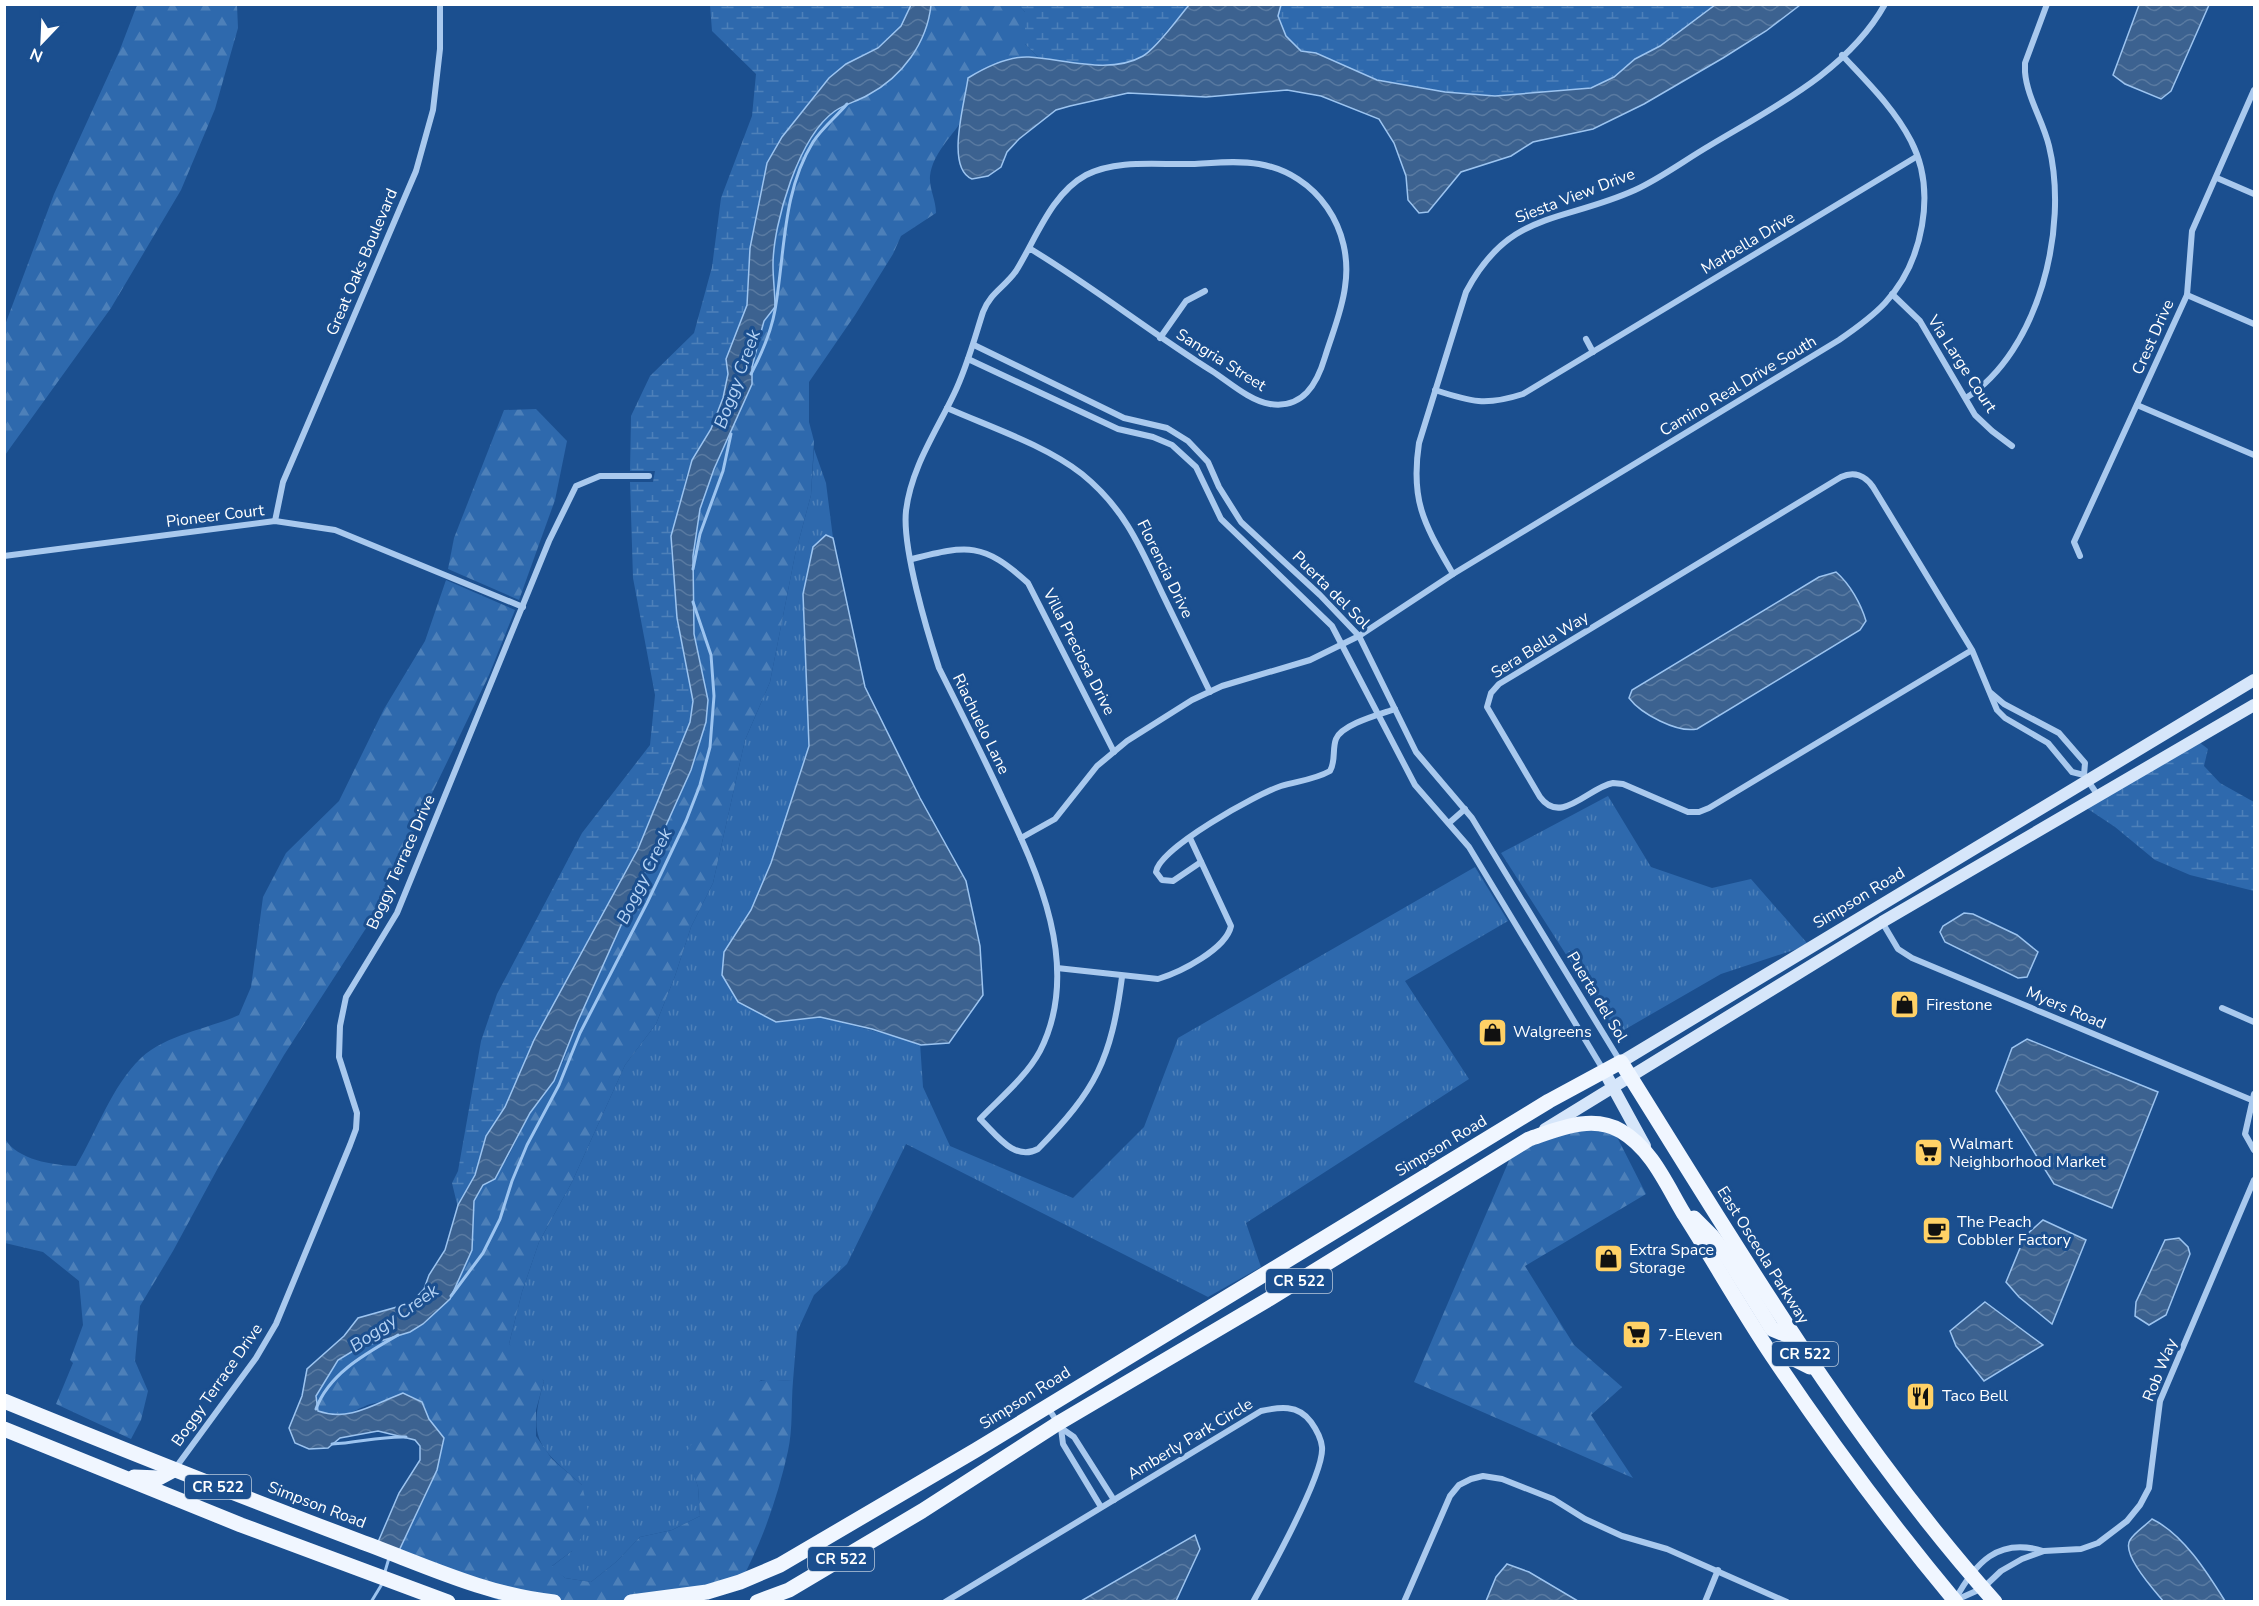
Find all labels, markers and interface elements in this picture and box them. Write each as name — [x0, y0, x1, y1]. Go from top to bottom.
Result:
north arrow — [12, 12, 72, 72]
text: N — [27, 42, 46, 67]
street label: Siesta View Drive — [1512, 163, 1638, 229]
street label: Great Oaks Boulevard — [321, 185, 403, 339]
street label: Marbella Drive — [1697, 206, 1799, 280]
street label: Crest Drive — [2127, 296, 2179, 378]
street label: Via Large Court — [1922, 310, 2002, 417]
street label: Sangria Street — [1172, 324, 1271, 397]
water label: Boggy Creek — [708, 325, 766, 432]
street label: Camino Real Drive South — [1655, 330, 1821, 442]
street label: Pioneer Court — [165, 499, 266, 533]
street label: Florencia Drive — [1132, 516, 1198, 622]
street label: Puerta del Sol — [1287, 546, 1375, 634]
street label: Villa Preciosa Drive — [1037, 584, 1120, 719]
street label: Sera Bella Way — [1487, 606, 1594, 684]
street label: Riachuelo Lane — [947, 670, 1015, 778]
street label: Boggy Terrace Drive — [361, 791, 441, 933]
water label: Boggy Creek — [610, 823, 678, 928]
street label: Simpson Road — [1809, 862, 1909, 934]
street label: Puerta del Sol — [1561, 948, 1633, 1047]
street label: Myers Road — [2023, 981, 2109, 1035]
shop icon: Firestone — [1889, 989, 1921, 1021]
place label: Firestone — [1926, 994, 1992, 1016]
shop icon: Walgreens — [1476, 1016, 1508, 1048]
place label: Walgreens — [1513, 1021, 1592, 1043]
street label: Simpson Road — [1391, 1110, 1491, 1182]
place label: Walmart Neighborhood Market — [1949, 1133, 2106, 1173]
supermarket icon: Walmart Neighborhood Market — [1912, 1137, 1944, 1169]
street label: East Osceola Parkway — [1712, 1182, 1815, 1329]
place label: The Peach Cobbler Factory — [1957, 1211, 2072, 1251]
cafe icon: The Peach Cobbler Factory — [1920, 1215, 1952, 1247]
place label: Extra Space Storage — [1629, 1239, 1714, 1279]
shop icon: Extra Space Storage — [1592, 1243, 1624, 1275]
road number: CR 522 — [1266, 1269, 1332, 1293]
water label: Boggy Creek — [345, 1278, 444, 1358]
street label: Boggy Terrace Drive — [166, 1319, 268, 1451]
supermarket icon: 7-Eleven — [1621, 1319, 1653, 1351]
place label: 7-Eleven — [1658, 1324, 1723, 1346]
street label: Rob Way — [2137, 1334, 2183, 1405]
road number: CR 522 — [1772, 1342, 1838, 1366]
street label: Simpson Road — [975, 1361, 1075, 1435]
restaurant icon: Taco Bell — [1905, 1380, 1937, 1412]
place label: Taco Bell — [1942, 1385, 2008, 1407]
street label: Amberly Park Circle — [1123, 1393, 1257, 1485]
road number: CR 522 — [185, 1475, 251, 1499]
street label: Simpson Road — [265, 1476, 369, 1534]
road number: CR 522 — [808, 1547, 874, 1571]

